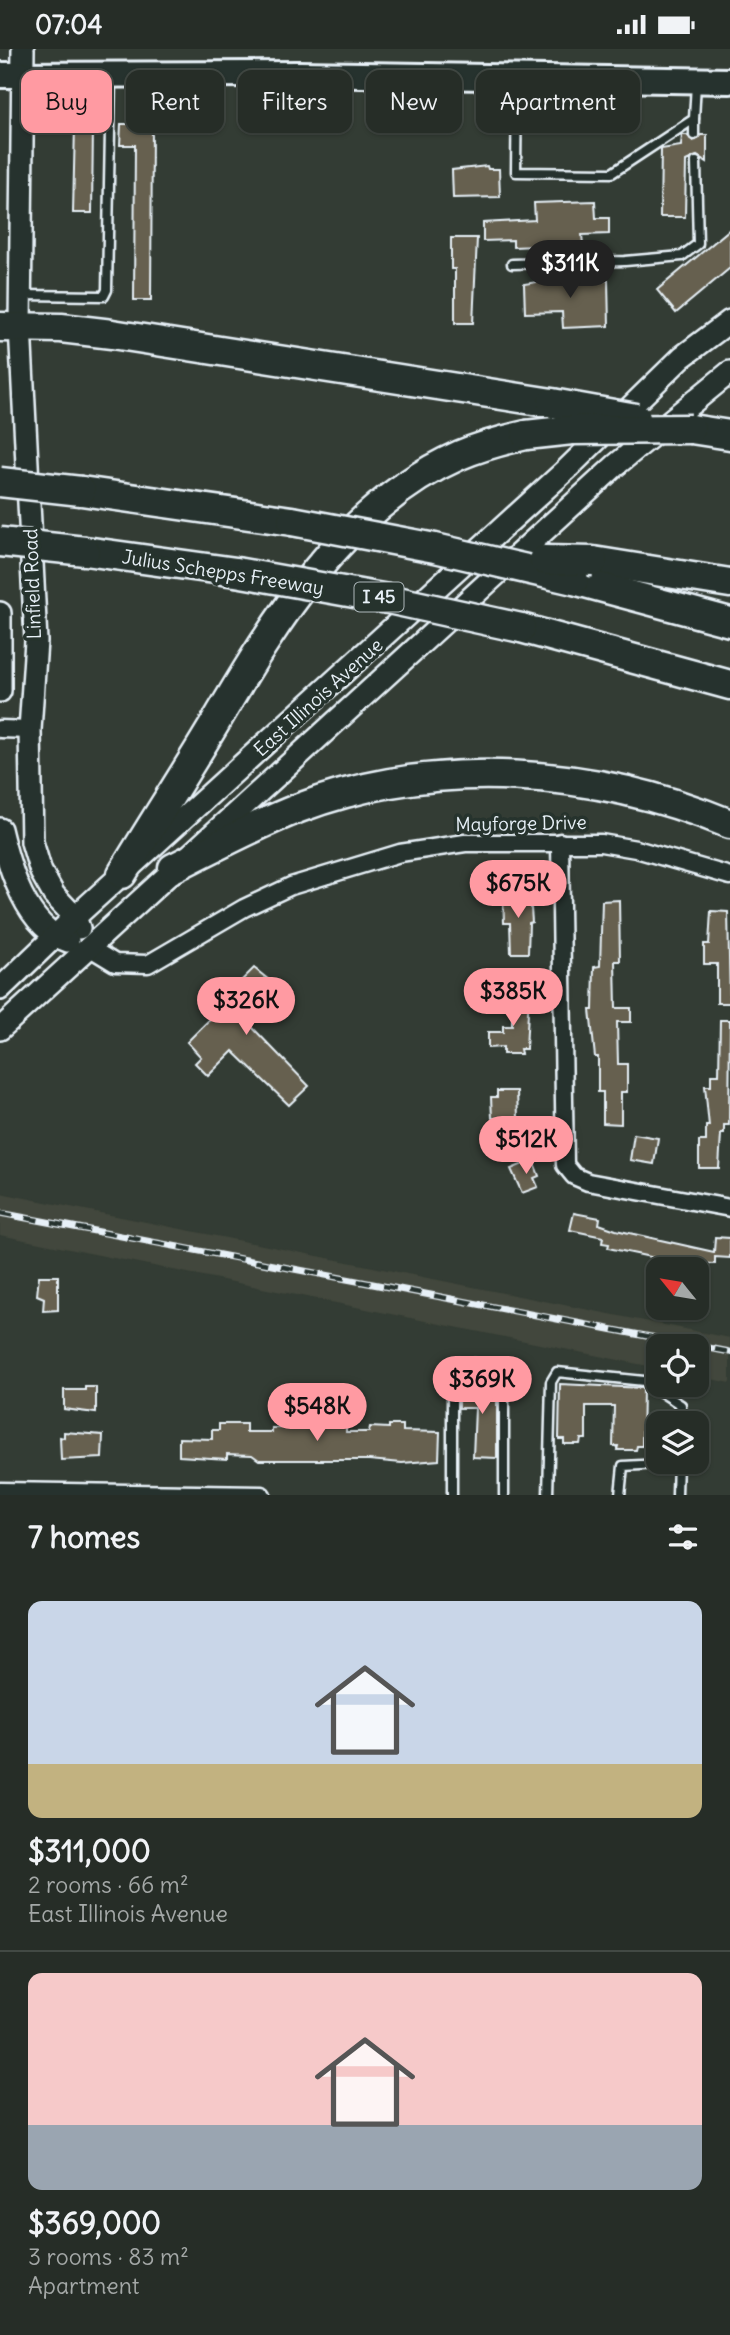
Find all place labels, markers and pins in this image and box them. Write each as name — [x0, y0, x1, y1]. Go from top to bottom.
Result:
pin: $311K — [521, 240, 619, 300]
pin: $675K — [469, 861, 567, 920]
pin: $385K — [464, 969, 562, 1028]
pin: $326K — [197, 977, 295, 1037]
pin: $512K — [477, 1117, 575, 1176]
pin: $369K — [433, 1357, 531, 1416]
pin: $548K — [268, 1383, 366, 1443]

